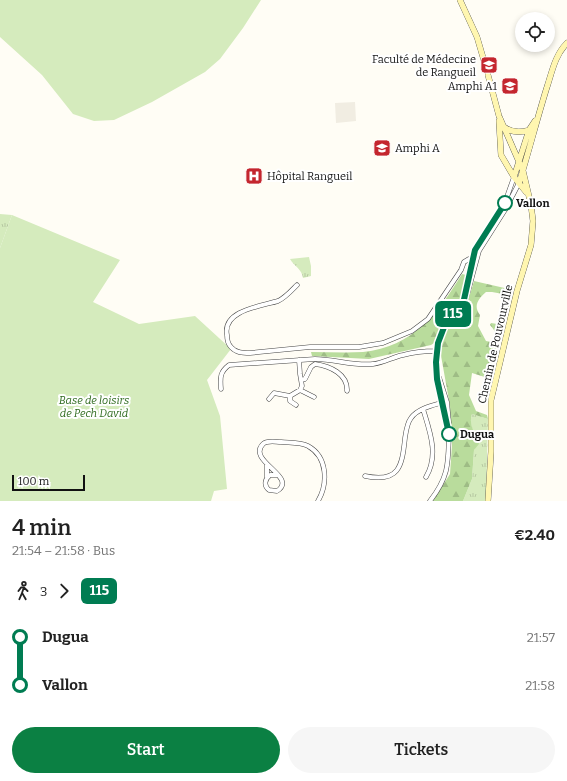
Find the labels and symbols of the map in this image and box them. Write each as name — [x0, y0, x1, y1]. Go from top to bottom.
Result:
place label: Faculté de Médecine de Rangueil — [372, 53, 476, 79]
school or university icon: Faculté de Médecine de Rangueil — [479, 55, 499, 75]
school or university icon: Amphi A1 — [500, 76, 520, 96]
place label: Amphi A1 — [448, 80, 498, 93]
school or university icon: Amphi A — [372, 138, 392, 158]
place label: Amphi A — [395, 142, 440, 155]
hospital icon: Hôpital Rangueil — [244, 166, 264, 186]
place label: Hôpital Rangueil — [267, 170, 352, 183]
marker: Vallon — [497, 195, 513, 211]
place label: Vallon — [516, 197, 549, 210]
street label: Chemin de Pouvourville — [475, 283, 516, 405]
line badge: 115 — [430, 301, 476, 327]
park label: Base de loisirs de Pech David — [59, 394, 129, 420]
marker: Dugua — [441, 426, 457, 442]
place label: Dugua — [460, 428, 495, 441]
scale bar — [12, 473, 85, 492]

